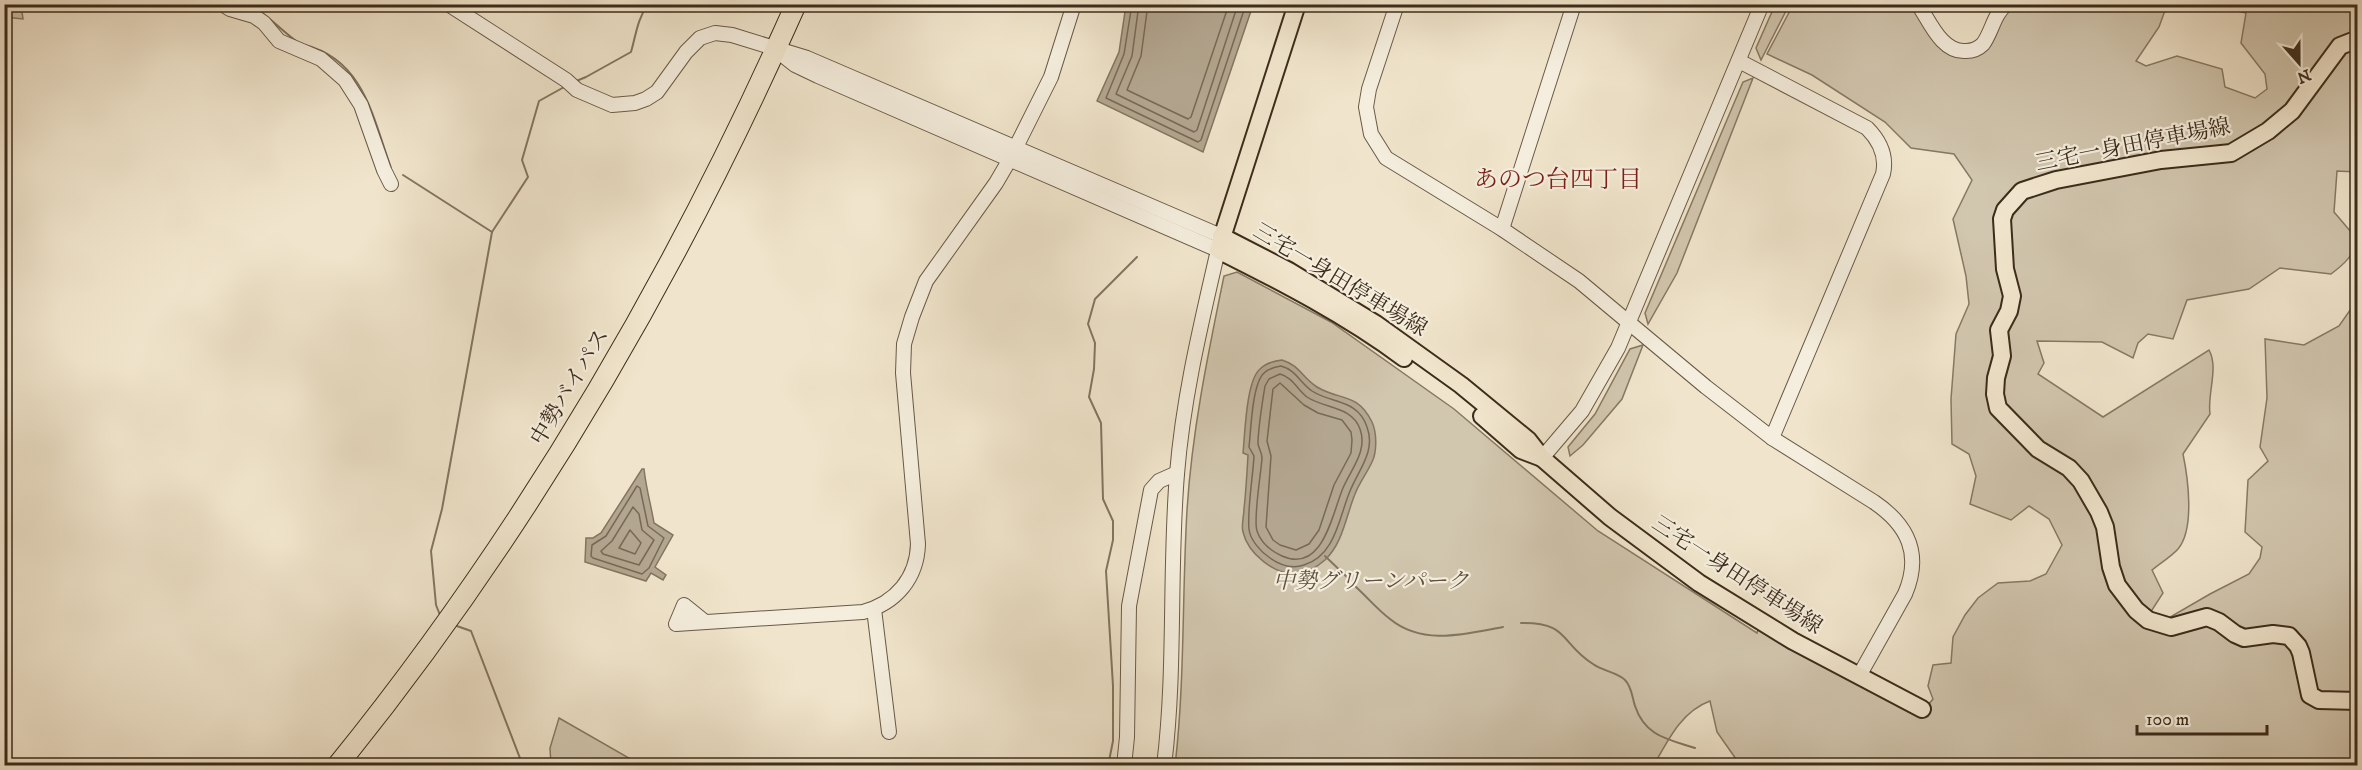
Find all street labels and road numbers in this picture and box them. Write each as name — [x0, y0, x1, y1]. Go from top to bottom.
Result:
street label: 三宅一身田停車場線 — [2033, 113, 2233, 177]
street label: 三宅一身田停車場線 — [1248, 217, 1432, 343]
street label: 中勢バイパス — [525, 324, 615, 450]
street label: 三宅一身田停車場線 — [1647, 510, 1827, 640]

